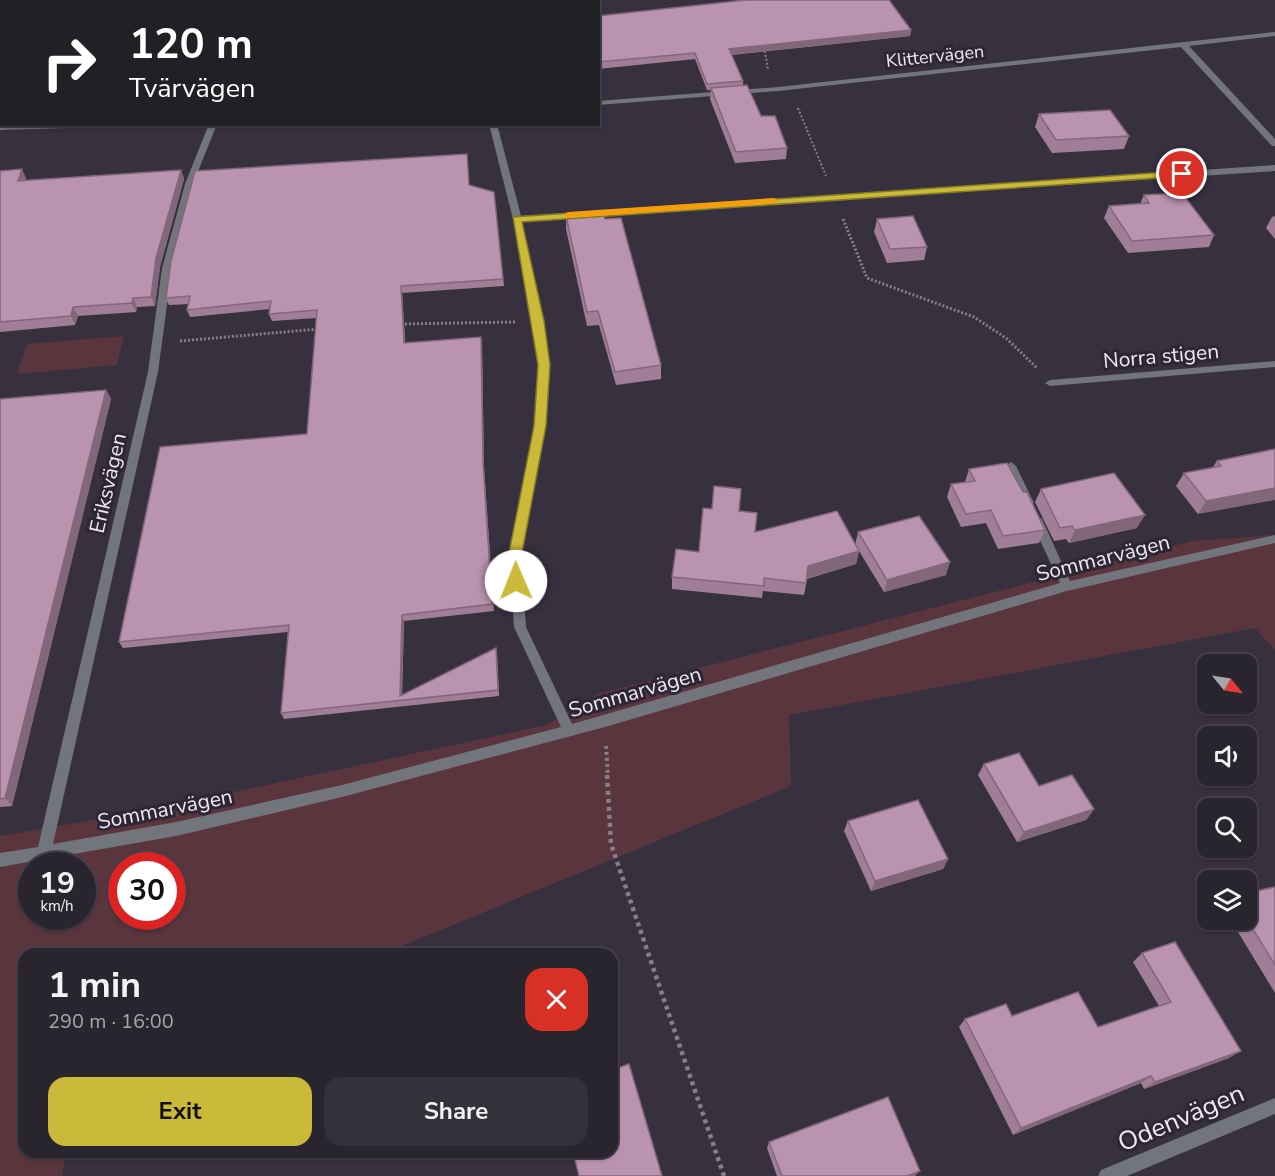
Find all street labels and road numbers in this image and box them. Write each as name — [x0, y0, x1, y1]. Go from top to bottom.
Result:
street label: Klittervägen — [885, 39, 985, 73]
street label: Norra stigen — [1102, 337, 1220, 375]
street label: Eriksvägen — [83, 430, 133, 536]
street label: Sommarvägen — [1033, 528, 1173, 588]
street label: Sommarvägen — [565, 660, 705, 724]
street label: Sommarvägen — [95, 782, 235, 836]
street label: Odenvägen — [1112, 1076, 1250, 1160]

